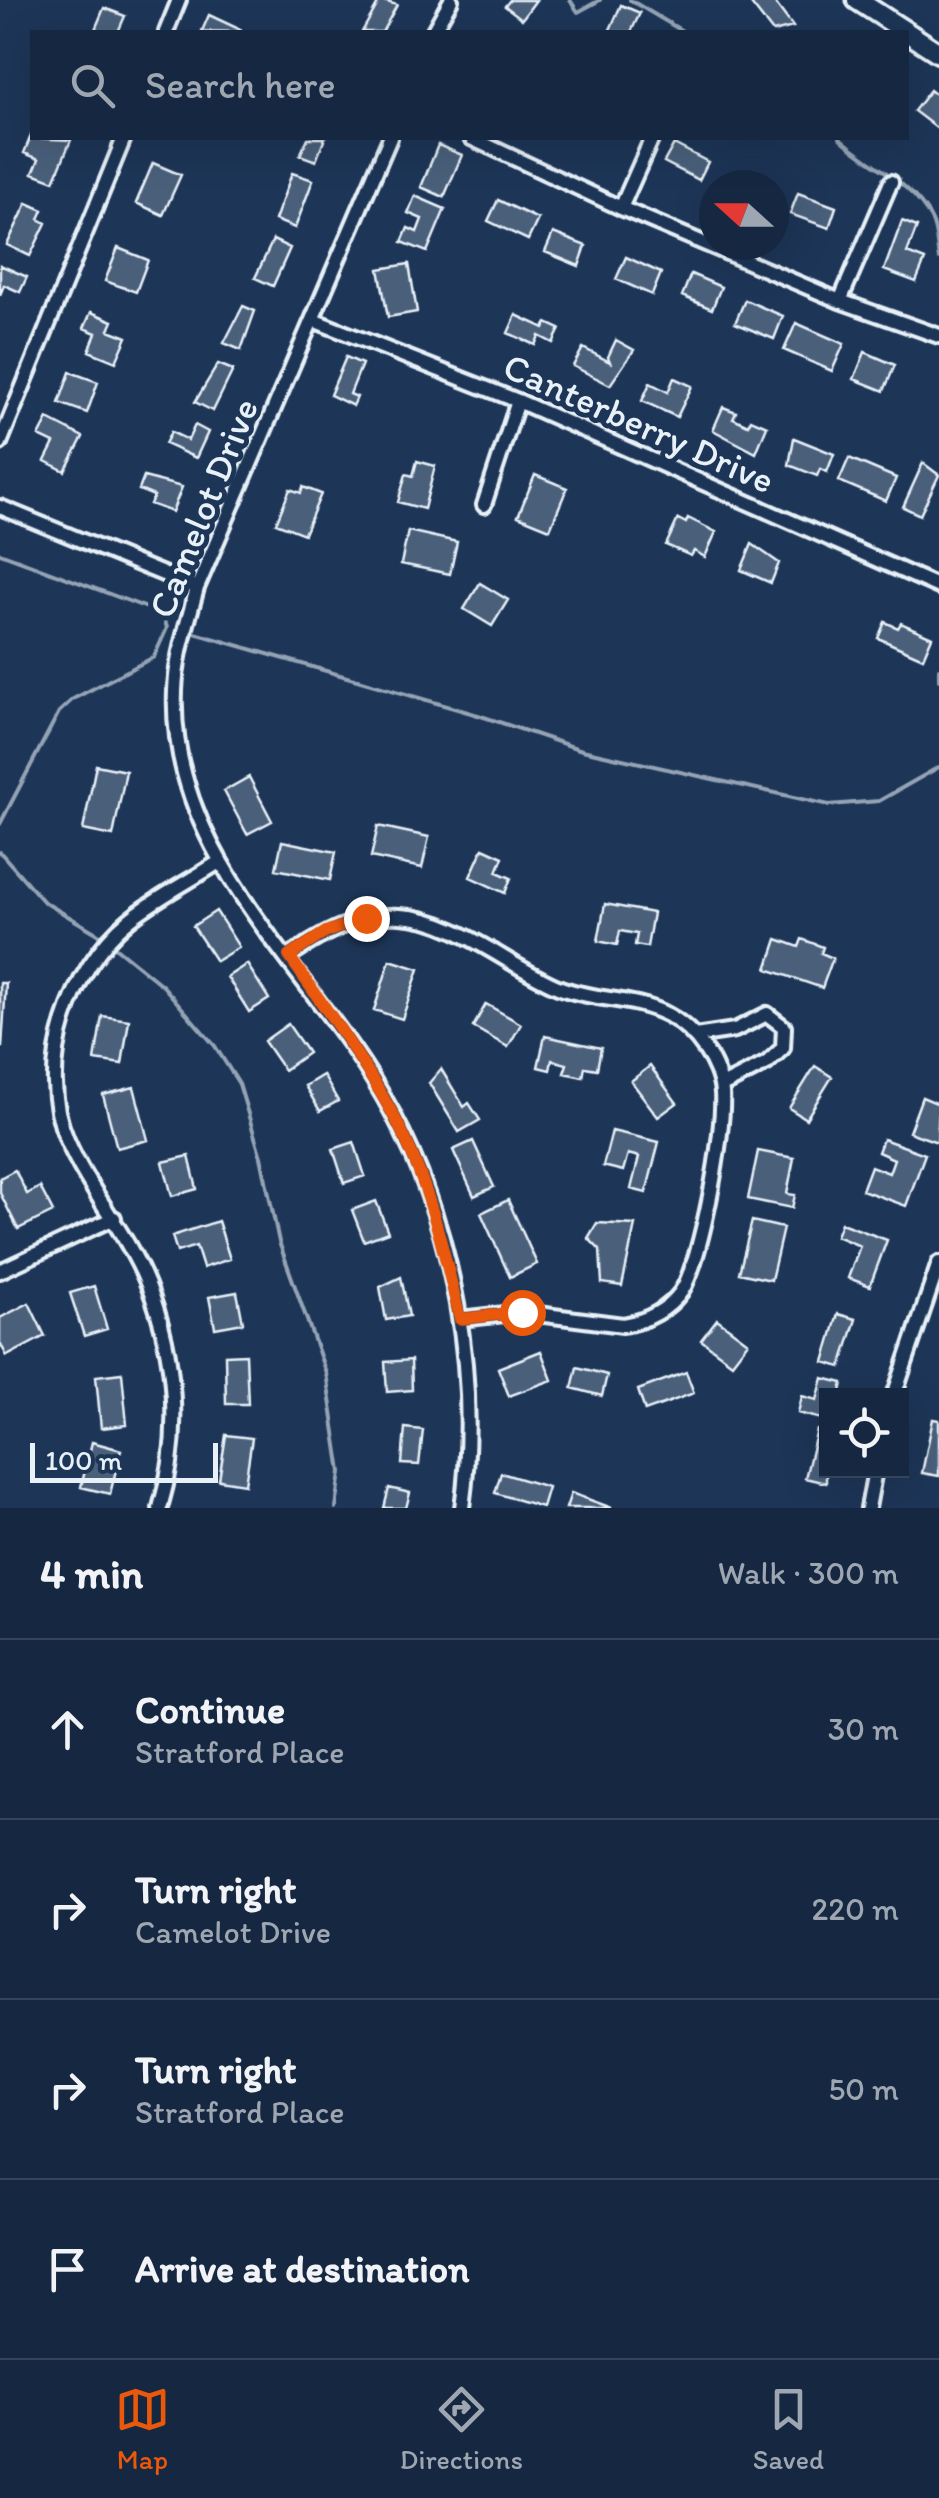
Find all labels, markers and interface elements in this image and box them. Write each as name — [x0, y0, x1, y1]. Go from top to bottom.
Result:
search box — [30, 30, 909, 140]
icon: search — [65, 58, 120, 113]
text: Search here — [145, 62, 336, 108]
north arrow — [699, 170, 789, 260]
street label: Canterberry Drive — [496, 343, 782, 503]
street label: Camelot Drive — [138, 391, 268, 625]
route end — [344, 896, 390, 942]
route start — [500, 1290, 546, 1336]
map controls — [819, 1388, 909, 1478]
button: locate — [819, 1388, 909, 1478]
scale bar — [30, 1438, 218, 1482]
text: 100 m — [45, 1443, 122, 1477]
text: 4 min — [40, 1548, 143, 1599]
text: Walk · 300 m — [718, 1554, 899, 1592]
text: Continue — [135, 1687, 285, 1733]
icon: ahead — [40, 1702, 95, 1757]
text: 30 m — [828, 1710, 899, 1748]
text: Stratford Place — [135, 1733, 345, 1771]
text: Turn right — [135, 1867, 297, 1913]
icon: right — [40, 1882, 95, 1937]
text: 220 m — [812, 1890, 899, 1928]
text: Camelot Drive — [135, 1913, 331, 1951]
text: Turn right — [135, 2047, 297, 2093]
icon: right — [40, 2062, 95, 2117]
text: 50 m — [828, 2070, 899, 2108]
text: Stratford Place — [135, 2093, 345, 2131]
icon: arrive — [40, 2242, 95, 2297]
text: Arrive at destination — [135, 2246, 470, 2292]
tab: Map — [115, 2382, 170, 2476]
tab: Directions — [400, 2382, 523, 2476]
tab: Saved — [753, 2382, 824, 2476]

